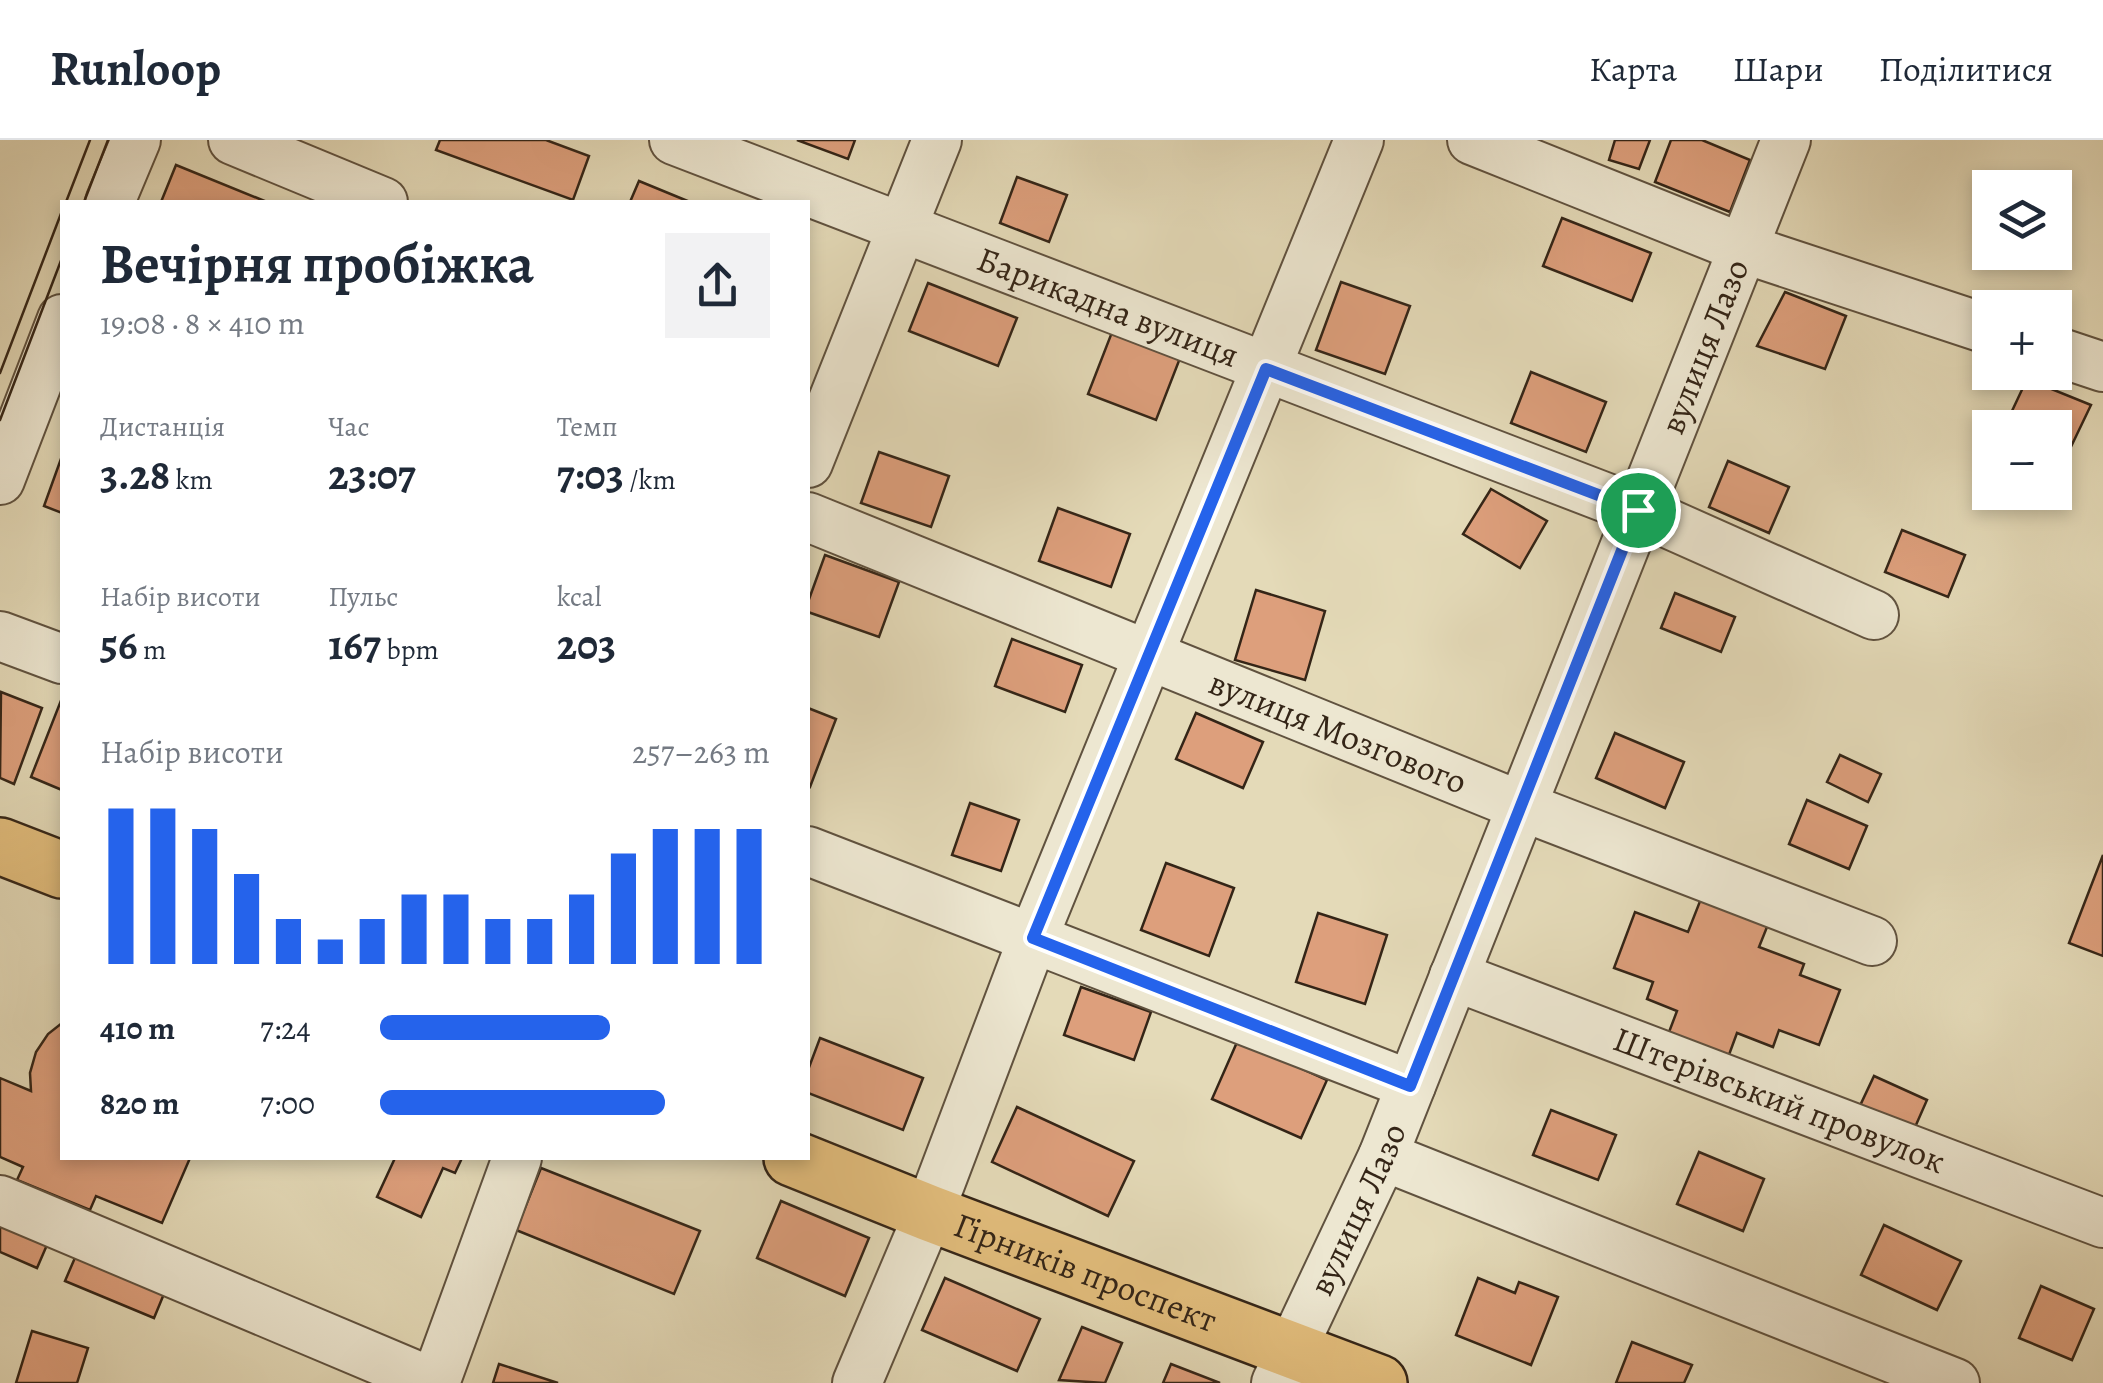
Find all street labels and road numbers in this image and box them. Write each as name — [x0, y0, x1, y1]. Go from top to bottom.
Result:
street label: Барикадна вулиця — [970, 235, 1246, 379]
street label: вулиця Лазо — [1648, 252, 1761, 441]
street label: вулиця Мозгового — [1202, 658, 1474, 806]
street label: Штерівський провулок — [1606, 1015, 1952, 1185]
street label: вулиця Лазо — [1297, 1116, 1418, 1303]
street label: Гірників проспект — [947, 1201, 1224, 1344]

